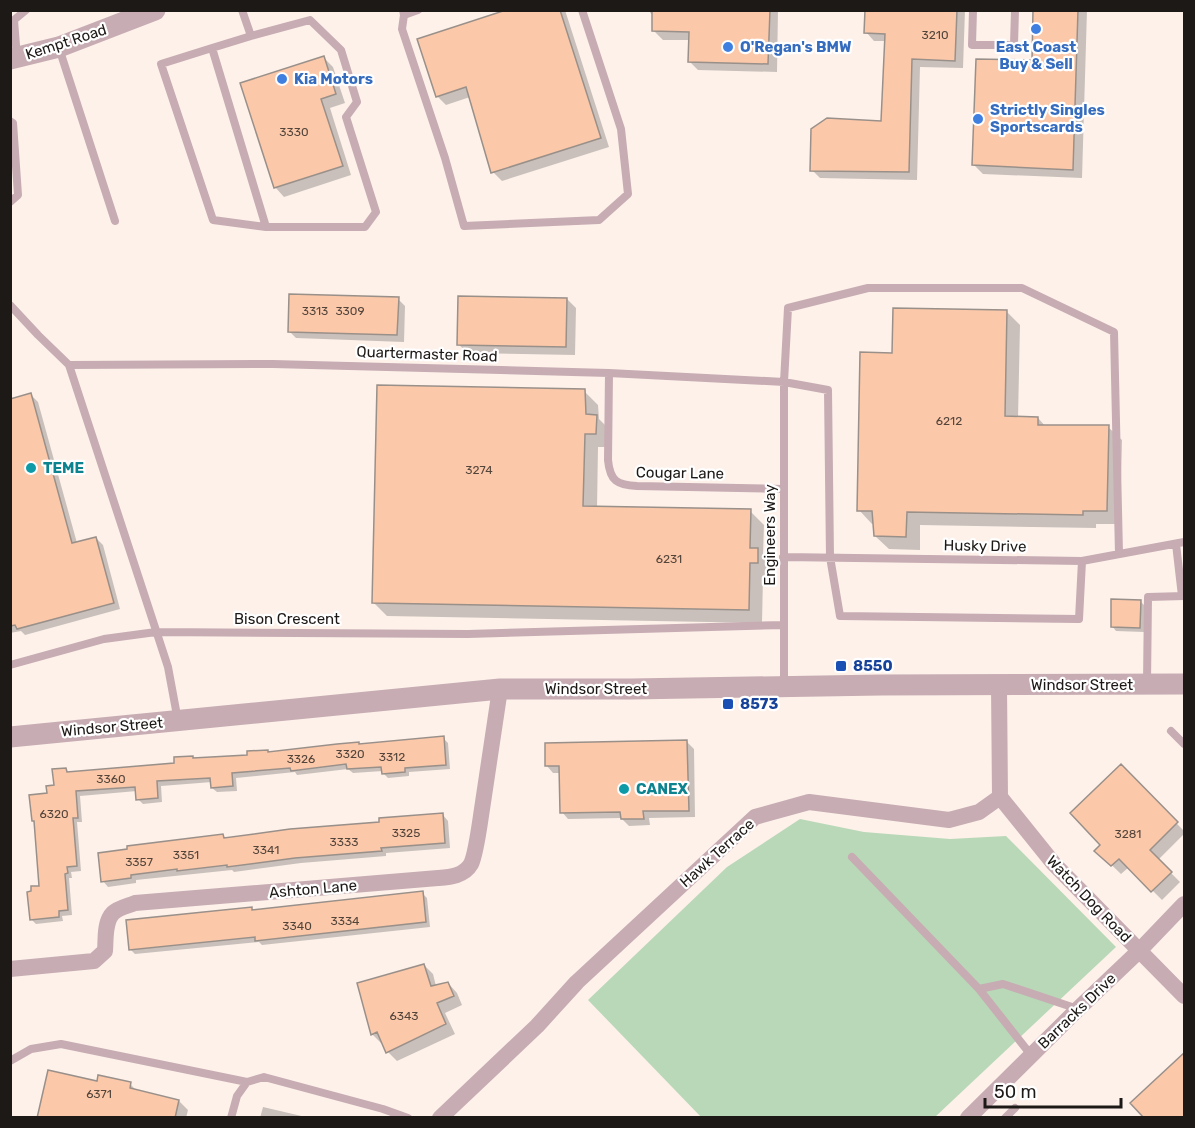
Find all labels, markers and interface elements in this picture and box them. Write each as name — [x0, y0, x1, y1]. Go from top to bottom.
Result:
street label: Kempt Road — [23, 20, 109, 64]
marker: East Coast Buy & Sell — [1029, 22, 1043, 36]
house number: 3210 — [921, 28, 949, 42]
place label: O'Regan's BMW — [740, 38, 851, 56]
place label: East Coast Buy & Sell — [996, 38, 1076, 73]
marker: O'Regan's BMW — [721, 40, 735, 54]
place label: Kia Motors — [294, 70, 373, 88]
marker: Kia Motors — [275, 72, 289, 86]
place label: Strictly Singles Sportscards — [990, 101, 1105, 136]
marker: Strictly Singles Sportscards — [971, 112, 985, 126]
house number: 3330 — [279, 125, 309, 139]
house number: 3313 — [302, 304, 328, 318]
house number: 3309 — [335, 304, 365, 318]
street label: Quartermaster Road — [356, 343, 498, 365]
house number: 6212 — [936, 414, 962, 428]
place label: TEME — [43, 459, 84, 477]
marker: TEME — [24, 461, 38, 475]
house number: 3274 — [465, 463, 493, 477]
street label: Cougar Lane — [636, 463, 724, 483]
street label: Engineers Way — [761, 484, 779, 586]
street label: Husky Drive — [943, 536, 1027, 556]
house number: 6231 — [656, 552, 682, 566]
street label: Bison Crescent — [234, 610, 340, 628]
place label: 8550 — [853, 657, 893, 675]
marker: 8550 — [834, 659, 848, 673]
street label: Windsor Street — [1031, 676, 1133, 694]
street label: Windsor Street — [545, 680, 647, 698]
place label: 8573 — [740, 695, 778, 713]
marker: 8573 — [721, 697, 735, 711]
street label: Windsor Street — [60, 714, 164, 740]
house number: 3320 — [335, 747, 365, 761]
house number: 3312 — [379, 750, 405, 764]
house number: 3326 — [287, 752, 315, 766]
house number: 3360 — [96, 772, 126, 786]
place label: CANEX — [636, 780, 689, 798]
marker: CANEX — [617, 782, 631, 796]
house number: 6320 — [39, 807, 69, 821]
street label: Hawk Terrace — [676, 815, 758, 891]
house number: 3325 — [392, 826, 420, 840]
house number: 3281 — [1114, 827, 1142, 841]
house number: 3333 — [330, 835, 358, 849]
house number: 3341 — [253, 843, 279, 857]
house number: 3351 — [173, 848, 199, 862]
street label: Watch Dog Road — [1043, 852, 1135, 946]
house number: 3357 — [125, 855, 153, 869]
street label: Ashton Lane — [268, 876, 358, 902]
house number: 3334 — [330, 914, 360, 928]
house number: 3340 — [282, 919, 312, 933]
street label: Barracks Drive — [1034, 969, 1120, 1053]
house number: 6343 — [389, 1009, 419, 1023]
scale bar — [985, 1071, 1122, 1109]
text: 50 m — [994, 1081, 1037, 1103]
house number: 6371 — [86, 1087, 112, 1101]

